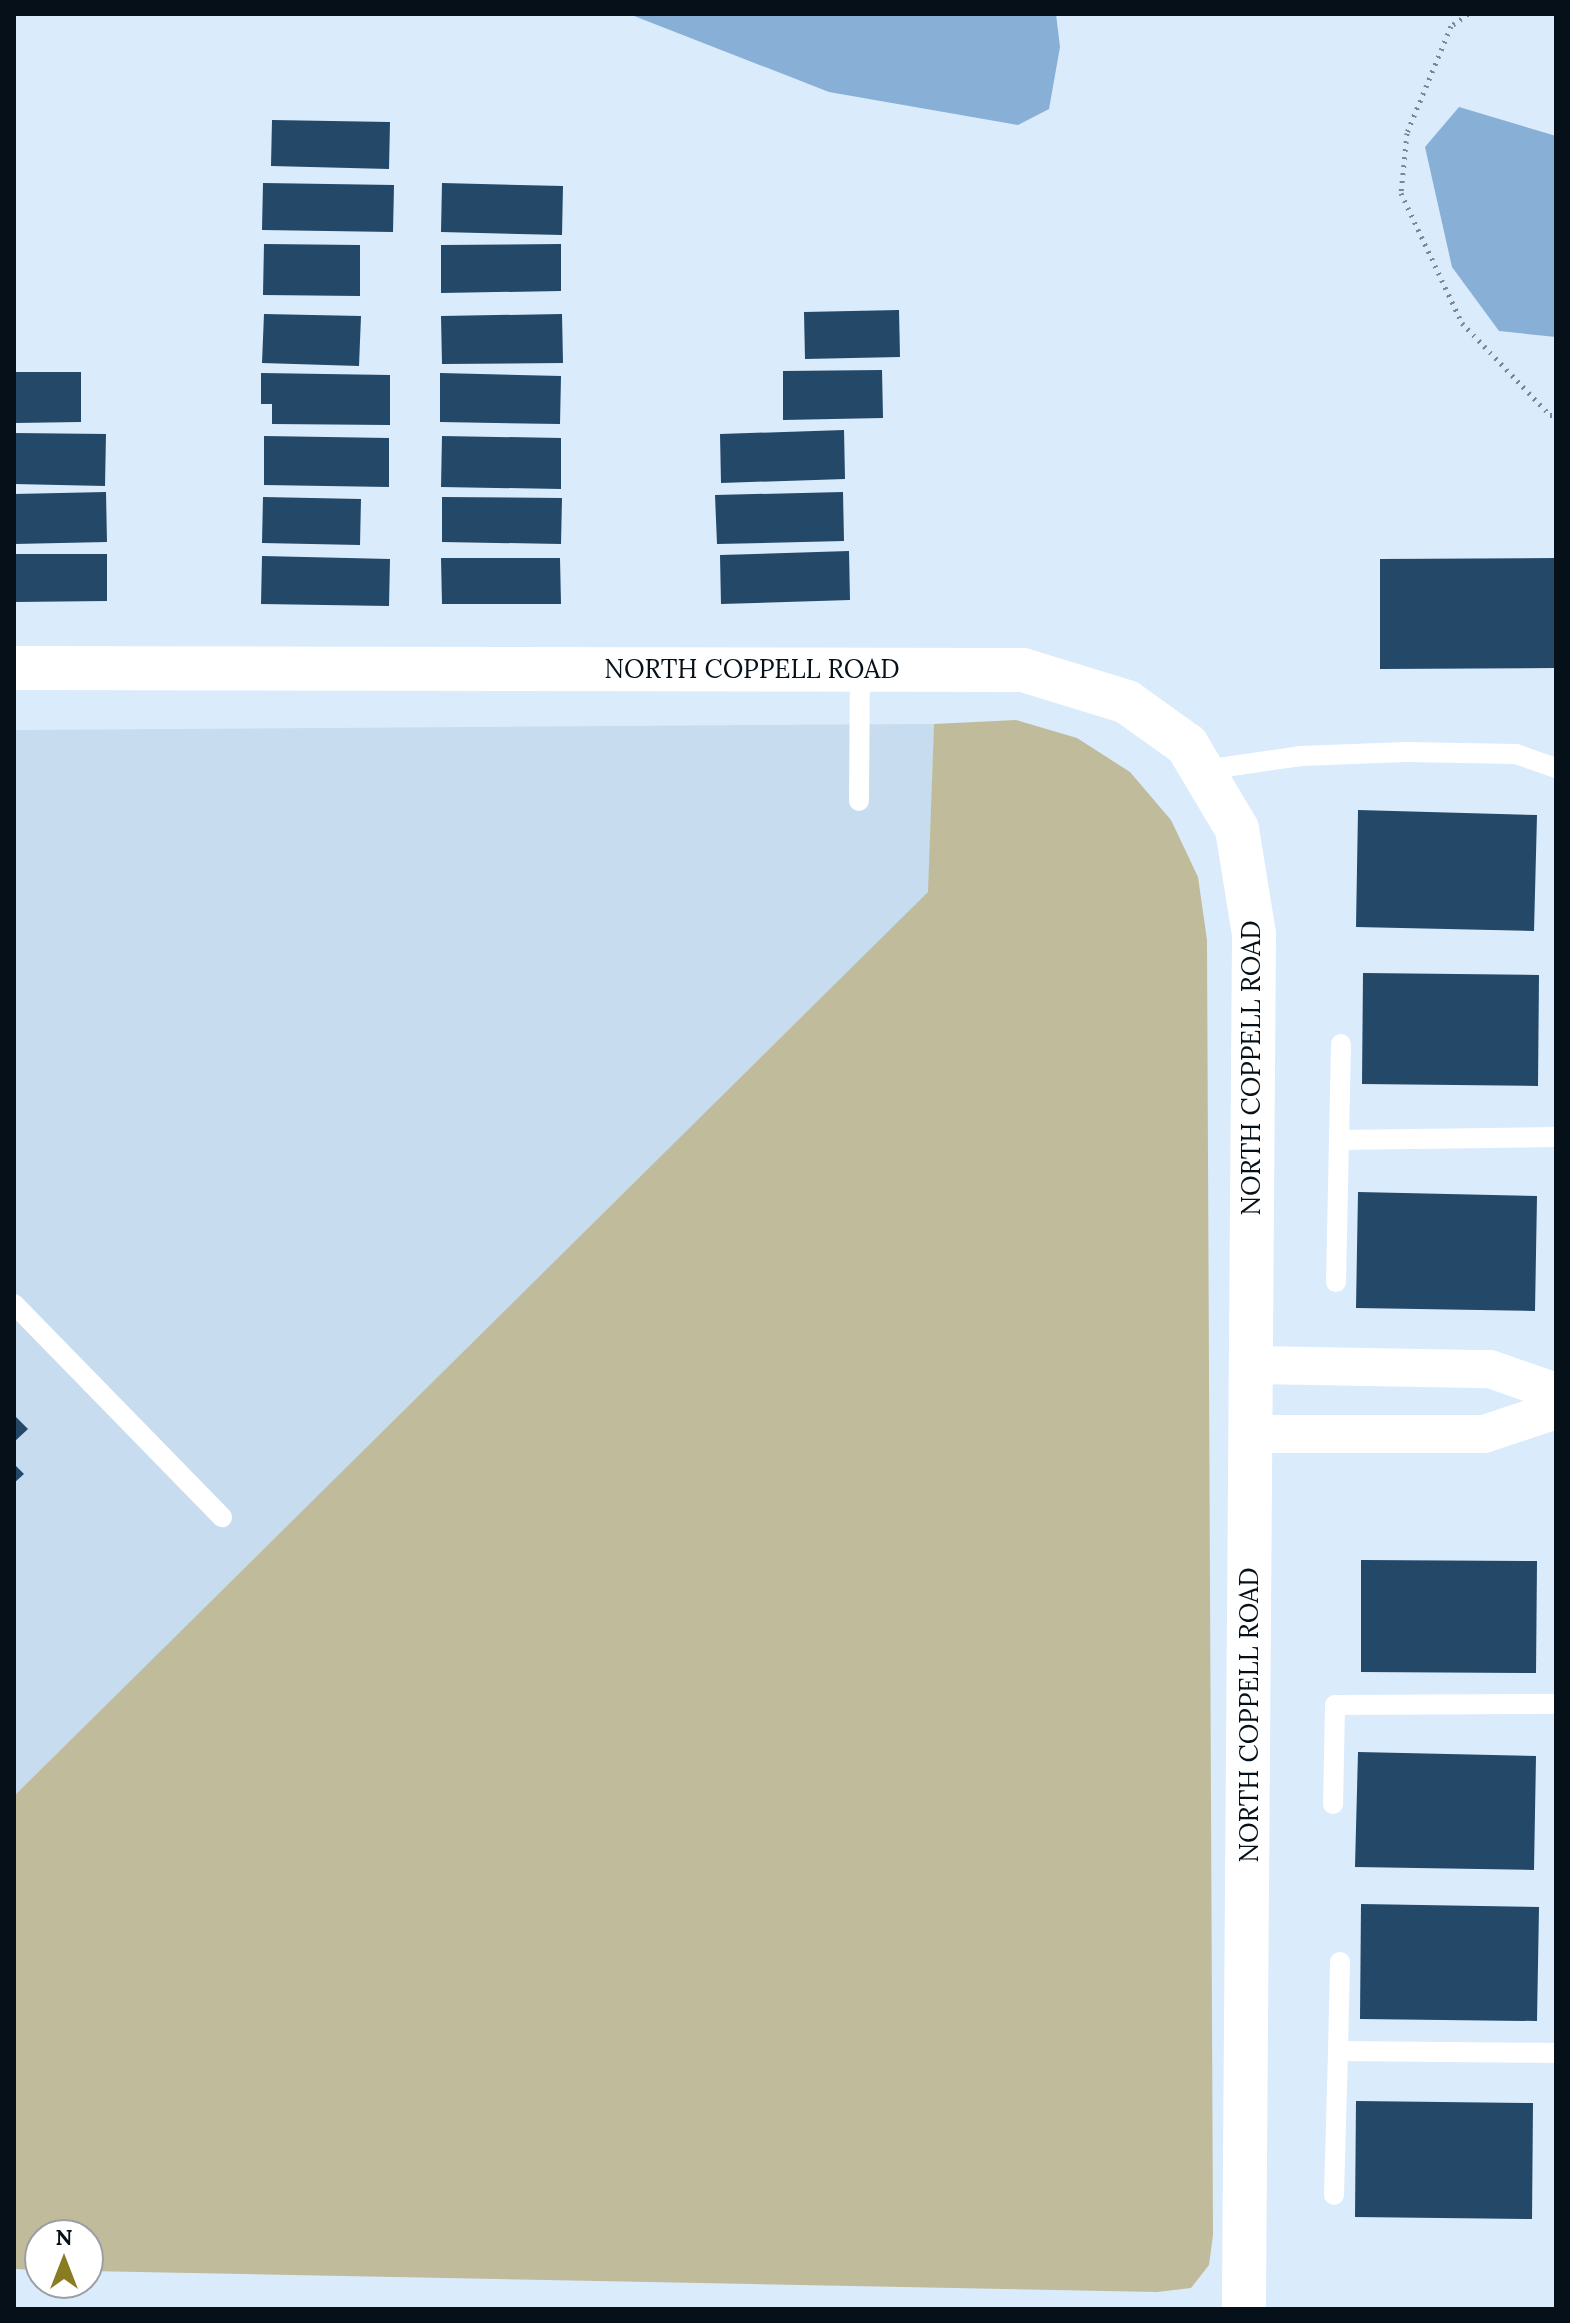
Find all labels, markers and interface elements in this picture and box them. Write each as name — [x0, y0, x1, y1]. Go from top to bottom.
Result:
street label: NORTH COPPELL ROAD — [604, 653, 900, 685]
street label: NORTH COPPELL ROAD — [1235, 920, 1267, 1216]
street label: NORTH COPPELL ROAD — [1233, 1567, 1265, 1863]
north arrow — [24, 2219, 104, 2299]
text: N — [55, 2223, 73, 2251]

